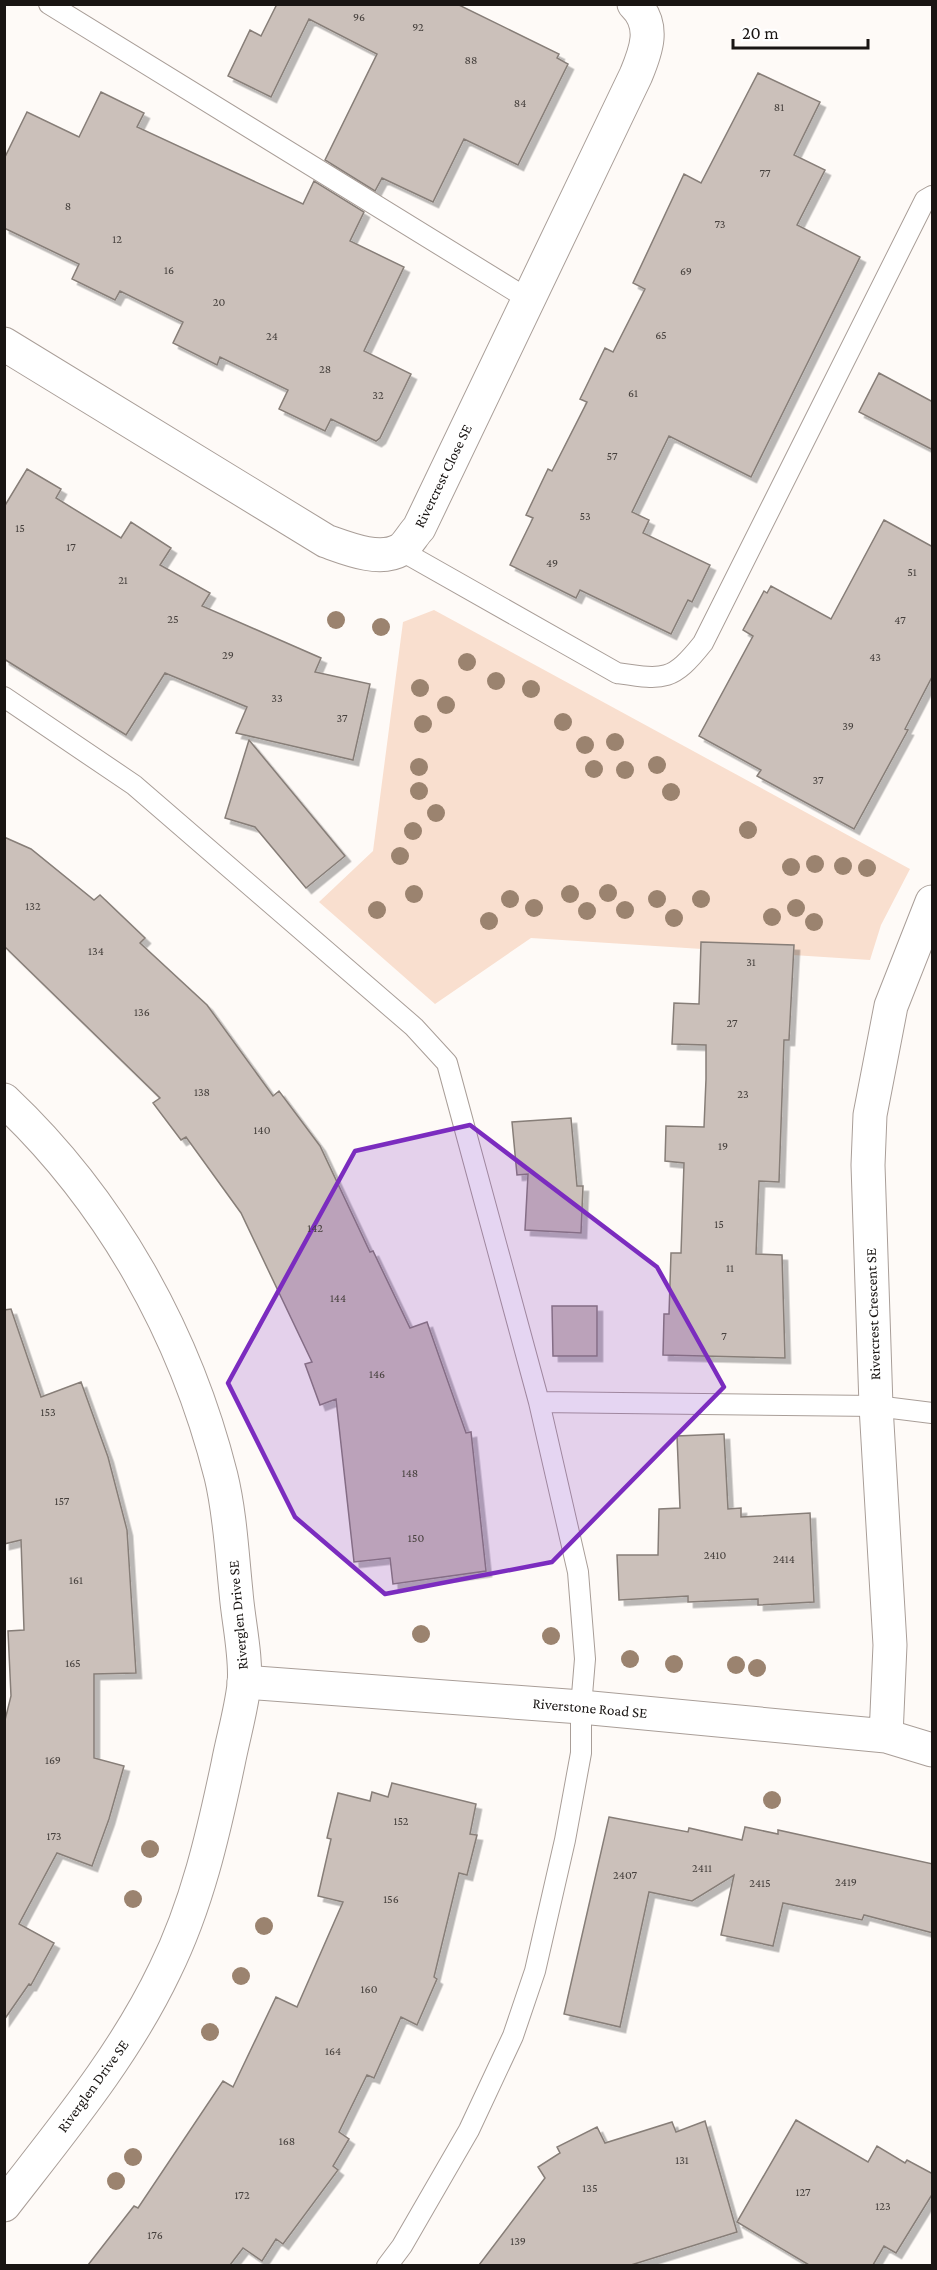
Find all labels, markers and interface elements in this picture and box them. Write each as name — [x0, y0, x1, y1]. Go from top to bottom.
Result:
house number: 96 — [353, 10, 365, 24]
scale bar — [733, 12, 868, 50]
house number: 92 — [412, 20, 424, 34]
text: 20 m — [742, 23, 779, 43]
house number: 88 — [465, 53, 477, 67]
house number: 84 — [514, 96, 526, 110]
house number: 81 — [774, 100, 784, 114]
house number: 77 — [759, 166, 771, 180]
house number: 8 — [65, 199, 71, 213]
house number: 73 — [714, 217, 726, 231]
house number: 12 — [112, 232, 122, 246]
house number: 16 — [164, 263, 174, 277]
house number: 69 — [680, 264, 692, 278]
house number: 20 — [213, 295, 225, 309]
house number: 65 — [655, 328, 667, 342]
house number: 24 — [266, 329, 278, 343]
house number: 28 — [319, 362, 331, 376]
house number: 61 — [628, 386, 638, 400]
house number: 32 — [372, 388, 384, 402]
street label: Rivercrest Close SE — [411, 422, 475, 530]
house number: 57 — [607, 449, 618, 463]
house number: 53 — [579, 509, 591, 523]
house number: 15 — [15, 521, 25, 535]
house number: 17 — [66, 540, 76, 554]
house number: 49 — [546, 556, 558, 570]
house number: 51 — [907, 565, 917, 579]
house number: 21 — [118, 573, 128, 587]
house number: 25 — [167, 612, 179, 626]
house number: 47 — [894, 613, 906, 627]
house number: 29 — [222, 648, 234, 662]
house number: 43 — [869, 650, 881, 664]
house number: 33 — [271, 691, 283, 705]
house number: 37 — [336, 711, 348, 725]
house number: 39 — [842, 719, 854, 733]
house number: 37 — [812, 773, 824, 787]
house number: 132 — [25, 899, 41, 913]
house number: 134 — [88, 944, 104, 958]
house number: 31 — [746, 955, 756, 969]
house number: 136 — [134, 1005, 150, 1019]
house number: 27 — [726, 1016, 738, 1030]
house number: 138 — [194, 1085, 210, 1099]
house number: 23 — [737, 1087, 749, 1101]
house number: 140 — [254, 1123, 271, 1137]
house number: 19 — [718, 1139, 728, 1153]
house number: 15 — [714, 1217, 724, 1231]
house number: 142 — [307, 1221, 323, 1235]
street label: Rivercrest Crescent SE — [863, 1248, 883, 1380]
house number: 11 — [726, 1261, 734, 1275]
house number: 144 — [330, 1291, 346, 1305]
house number: 7 — [721, 1329, 727, 1343]
house number: 146 — [369, 1367, 385, 1381]
house number: 153 — [40, 1405, 56, 1419]
house number: 148 — [402, 1466, 418, 1480]
house number: 157 — [55, 1494, 70, 1508]
house number: 150 — [408, 1531, 424, 1545]
house number: 2410 — [704, 1548, 727, 1562]
house number: 2414 — [773, 1552, 795, 1566]
street label: Riverglen Drive SE — [225, 1559, 252, 1670]
house number: 161 — [69, 1573, 83, 1587]
house number: 165 — [65, 1656, 81, 1670]
street label: Riverstone Road SE — [532, 1695, 648, 1721]
house number: 169 — [45, 1753, 61, 1767]
house number: 152 — [393, 1814, 409, 1828]
house number: 173 — [46, 1829, 62, 1843]
house number: 2411 — [692, 1861, 712, 1875]
house number: 2407 — [613, 1868, 637, 1882]
house number: 2419 — [835, 1875, 857, 1889]
house number: 2415 — [749, 1876, 771, 1890]
house number: 156 — [383, 1892, 399, 1906]
house number: 160 — [361, 1982, 378, 1996]
street label: Riverglen Drive SE — [54, 2037, 133, 2136]
house number: 164 — [325, 2044, 341, 2058]
house number: 168 — [279, 2134, 295, 2148]
house number: 131 — [675, 2153, 689, 2167]
house number: 135 — [582, 2181, 598, 2195]
house number: 127 — [795, 2185, 811, 2199]
house number: 172 — [234, 2188, 250, 2202]
house number: 123 — [875, 2199, 891, 2213]
house number: 176 — [147, 2228, 163, 2242]
house number: 139 — [510, 2234, 526, 2248]

